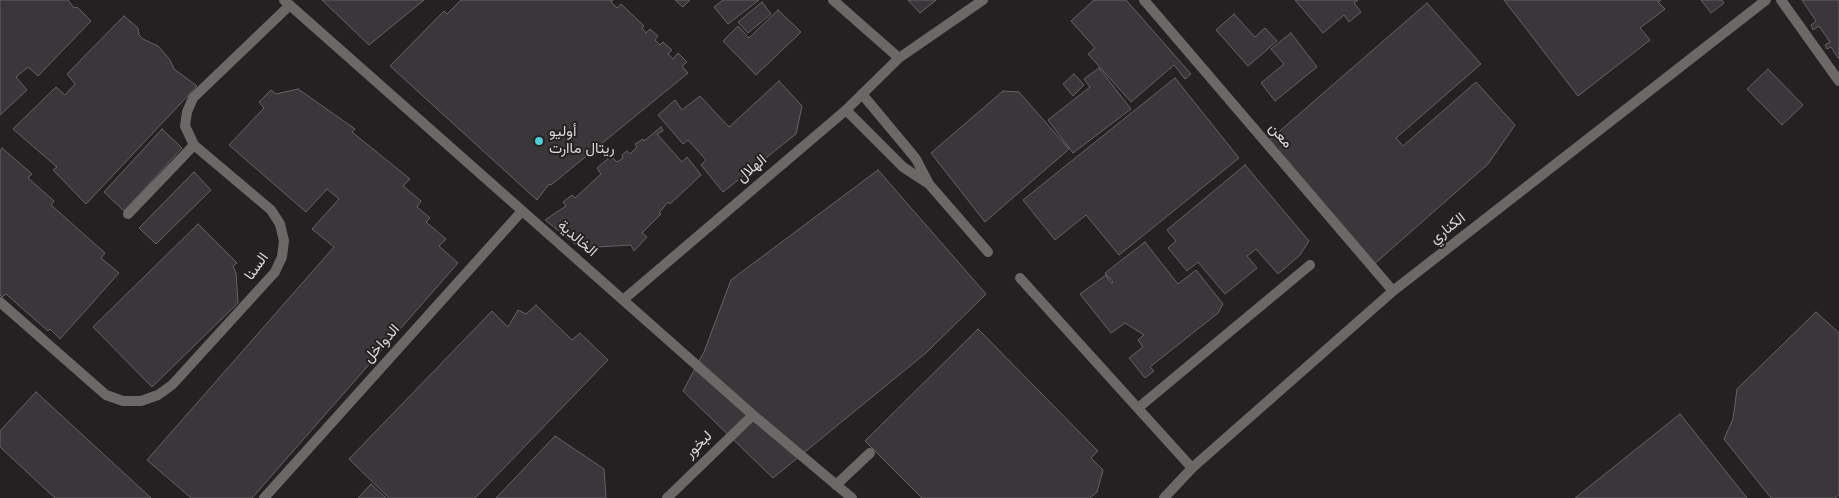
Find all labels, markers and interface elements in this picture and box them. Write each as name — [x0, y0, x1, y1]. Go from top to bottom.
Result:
street label: معن — [1264, 120, 1296, 152]
place label: أوليو ريتال ماارت — [549, 123, 615, 158]
marker: أوليو ريتال ماارت — [533, 135, 545, 147]
street label: الهلال — [733, 151, 771, 187]
street label: الكناري — [1427, 210, 1469, 248]
street label: الخالدية — [553, 217, 601, 261]
street label: السنا — [241, 250, 273, 284]
street label: الدواخل — [360, 321, 404, 367]
street label: لبخور — [681, 428, 717, 462]

